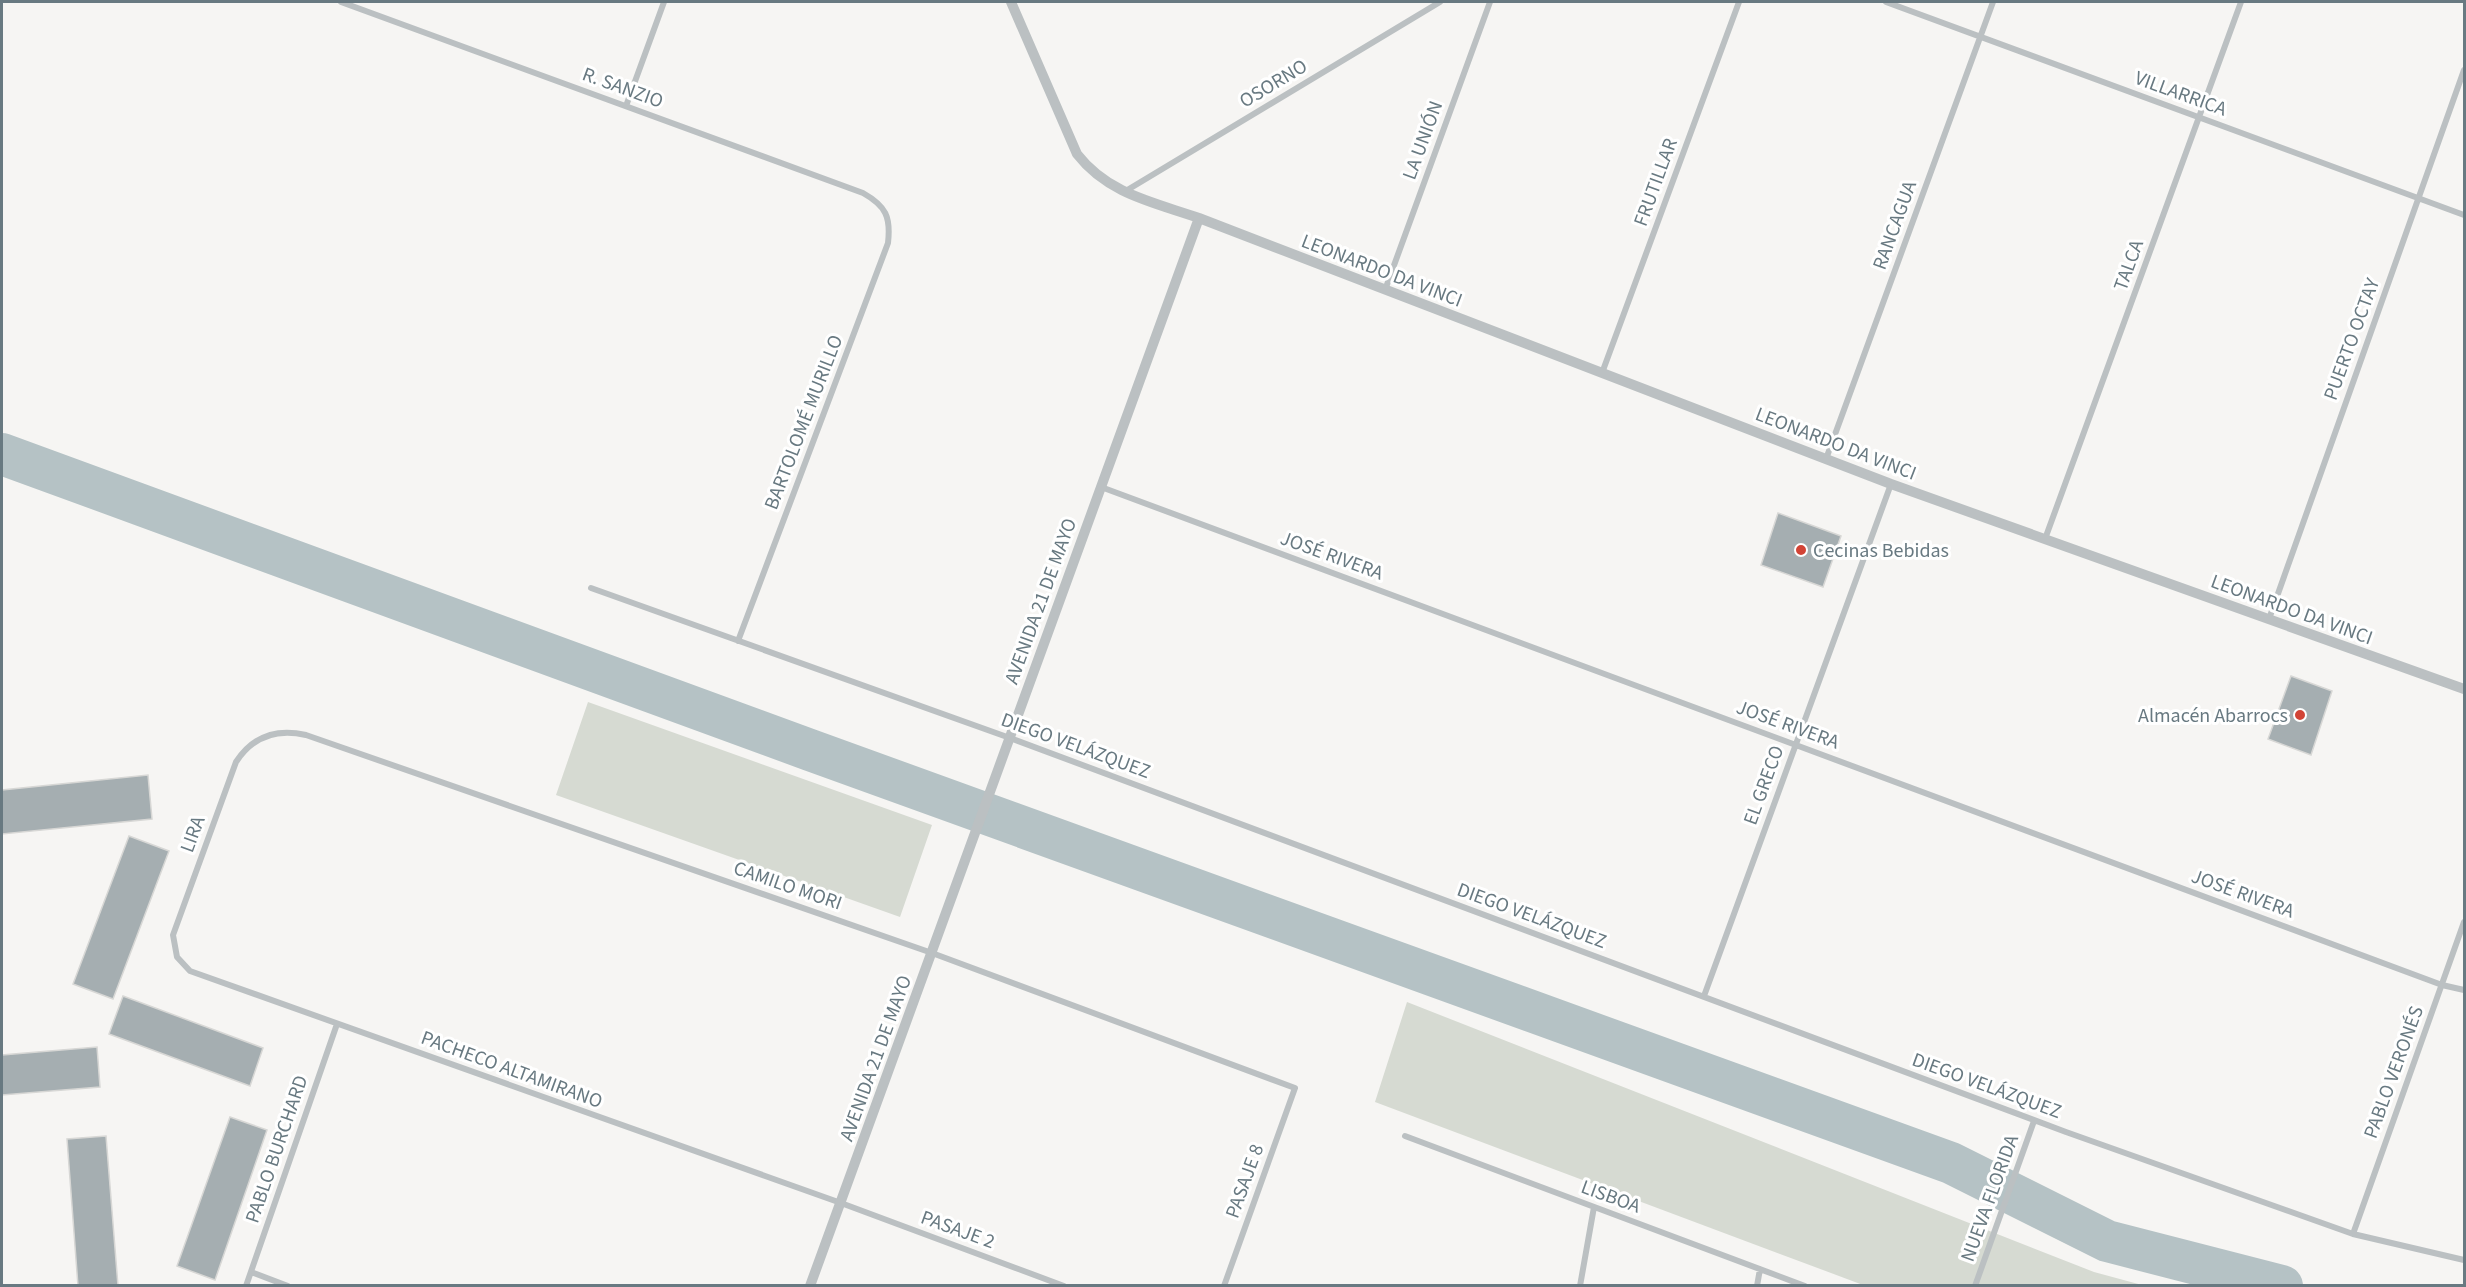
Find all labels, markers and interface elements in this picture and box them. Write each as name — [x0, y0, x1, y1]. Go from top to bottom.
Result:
street label: OSORNO — [1234, 53, 1313, 115]
street label: R. SANZIO — [578, 60, 667, 115]
street label: VILLARRICA — [2131, 64, 2231, 124]
street label: LA UNIÓN — [1396, 97, 1450, 184]
street label: FRUTILLAR — [1627, 134, 1685, 230]
street label: RANCAGUA — [1866, 177, 1924, 274]
street label: LEONARDO DA VINCI — [1297, 227, 1466, 315]
street label: TALCA — [2107, 236, 2151, 295]
street label: PUERTO OCTAY — [2317, 274, 2387, 404]
street label: BARTOLOMÉ MURILLO — [758, 331, 850, 514]
street label: LEONARDO DA VINCI — [1751, 400, 1920, 488]
street label: AVENIDA 21 DE MAYO — [998, 514, 1084, 688]
street label: JOSÉ RIVERA — [1276, 524, 1387, 588]
place label: Cecinas Bebidas — [1813, 537, 1949, 565]
marker: Cecinas Bebidas — [1794, 543, 1808, 557]
street label: LEONARDO DA VINCI — [2207, 568, 2377, 652]
street label: JOSÉ RIVERA — [1732, 693, 1843, 757]
place label: Almacén Abarrocs — [2138, 702, 2288, 730]
street label: DIEGO VELÁZQUEZ — [997, 706, 1154, 786]
marker: Almacén Abarrocs — [2293, 708, 2307, 722]
street label: EL GRECO — [1737, 742, 1791, 829]
street label: LIRA — [173, 812, 212, 857]
street label: CAMILO MORI — [730, 854, 846, 918]
street label: JOSÉ RIVERA — [2187, 862, 2298, 926]
street label: DIEGO VELÁZQUEZ — [1453, 876, 1610, 956]
street label: AVENIDA 21 DE MAYO — [833, 971, 919, 1145]
street label: PABLO VERONÉS — [2357, 1002, 2431, 1143]
street label: PACHECO ALTAMIRANO — [417, 1024, 606, 1116]
street label: DIEGO VELÁZQUEZ — [1908, 1046, 2065, 1126]
street label: PABLO BURCHARD — [239, 1072, 315, 1227]
street label: NUEVA FLORIDA — [1954, 1131, 2026, 1266]
street label: PASAJE 8 — [1219, 1140, 1271, 1222]
street label: LISBOA — [1577, 1173, 1644, 1221]
street label: PASAJE 2 — [917, 1204, 999, 1256]

